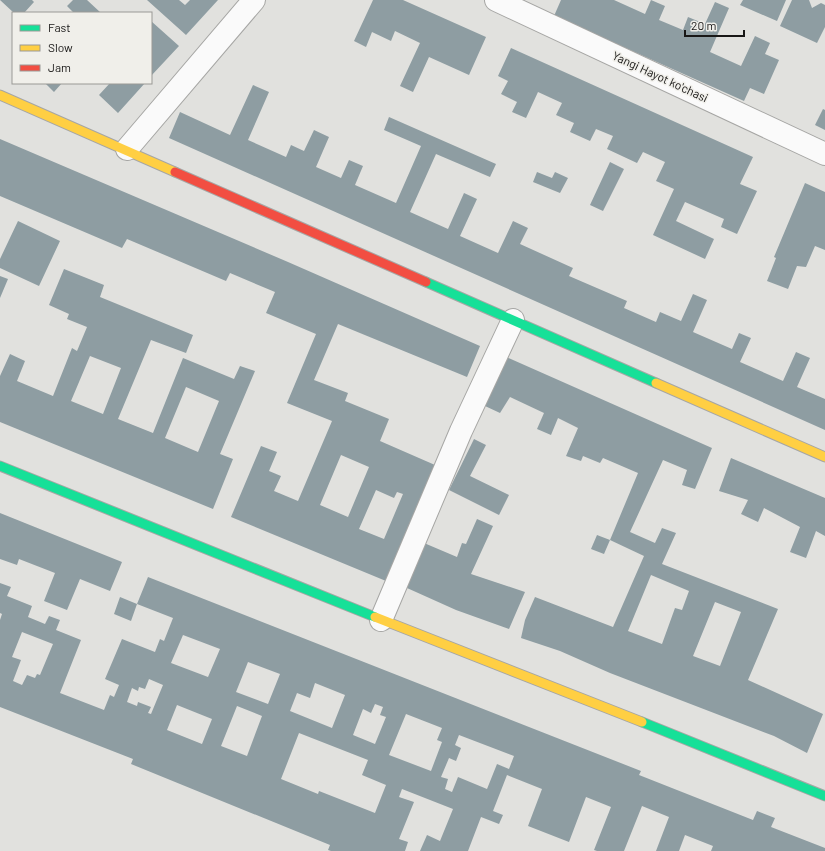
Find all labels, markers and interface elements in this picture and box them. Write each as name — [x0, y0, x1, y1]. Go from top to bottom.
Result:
legend — [12, 12, 152, 84]
scale bar — [685, 12, 744, 38]
text: 20 m — [691, 18, 717, 32]
text: Fast — [48, 20, 71, 34]
text: Slow — [48, 40, 73, 54]
street label: Yangi Hayot ko'chasi — [610, 48, 711, 104]
text: Jam — [48, 60, 71, 74]

